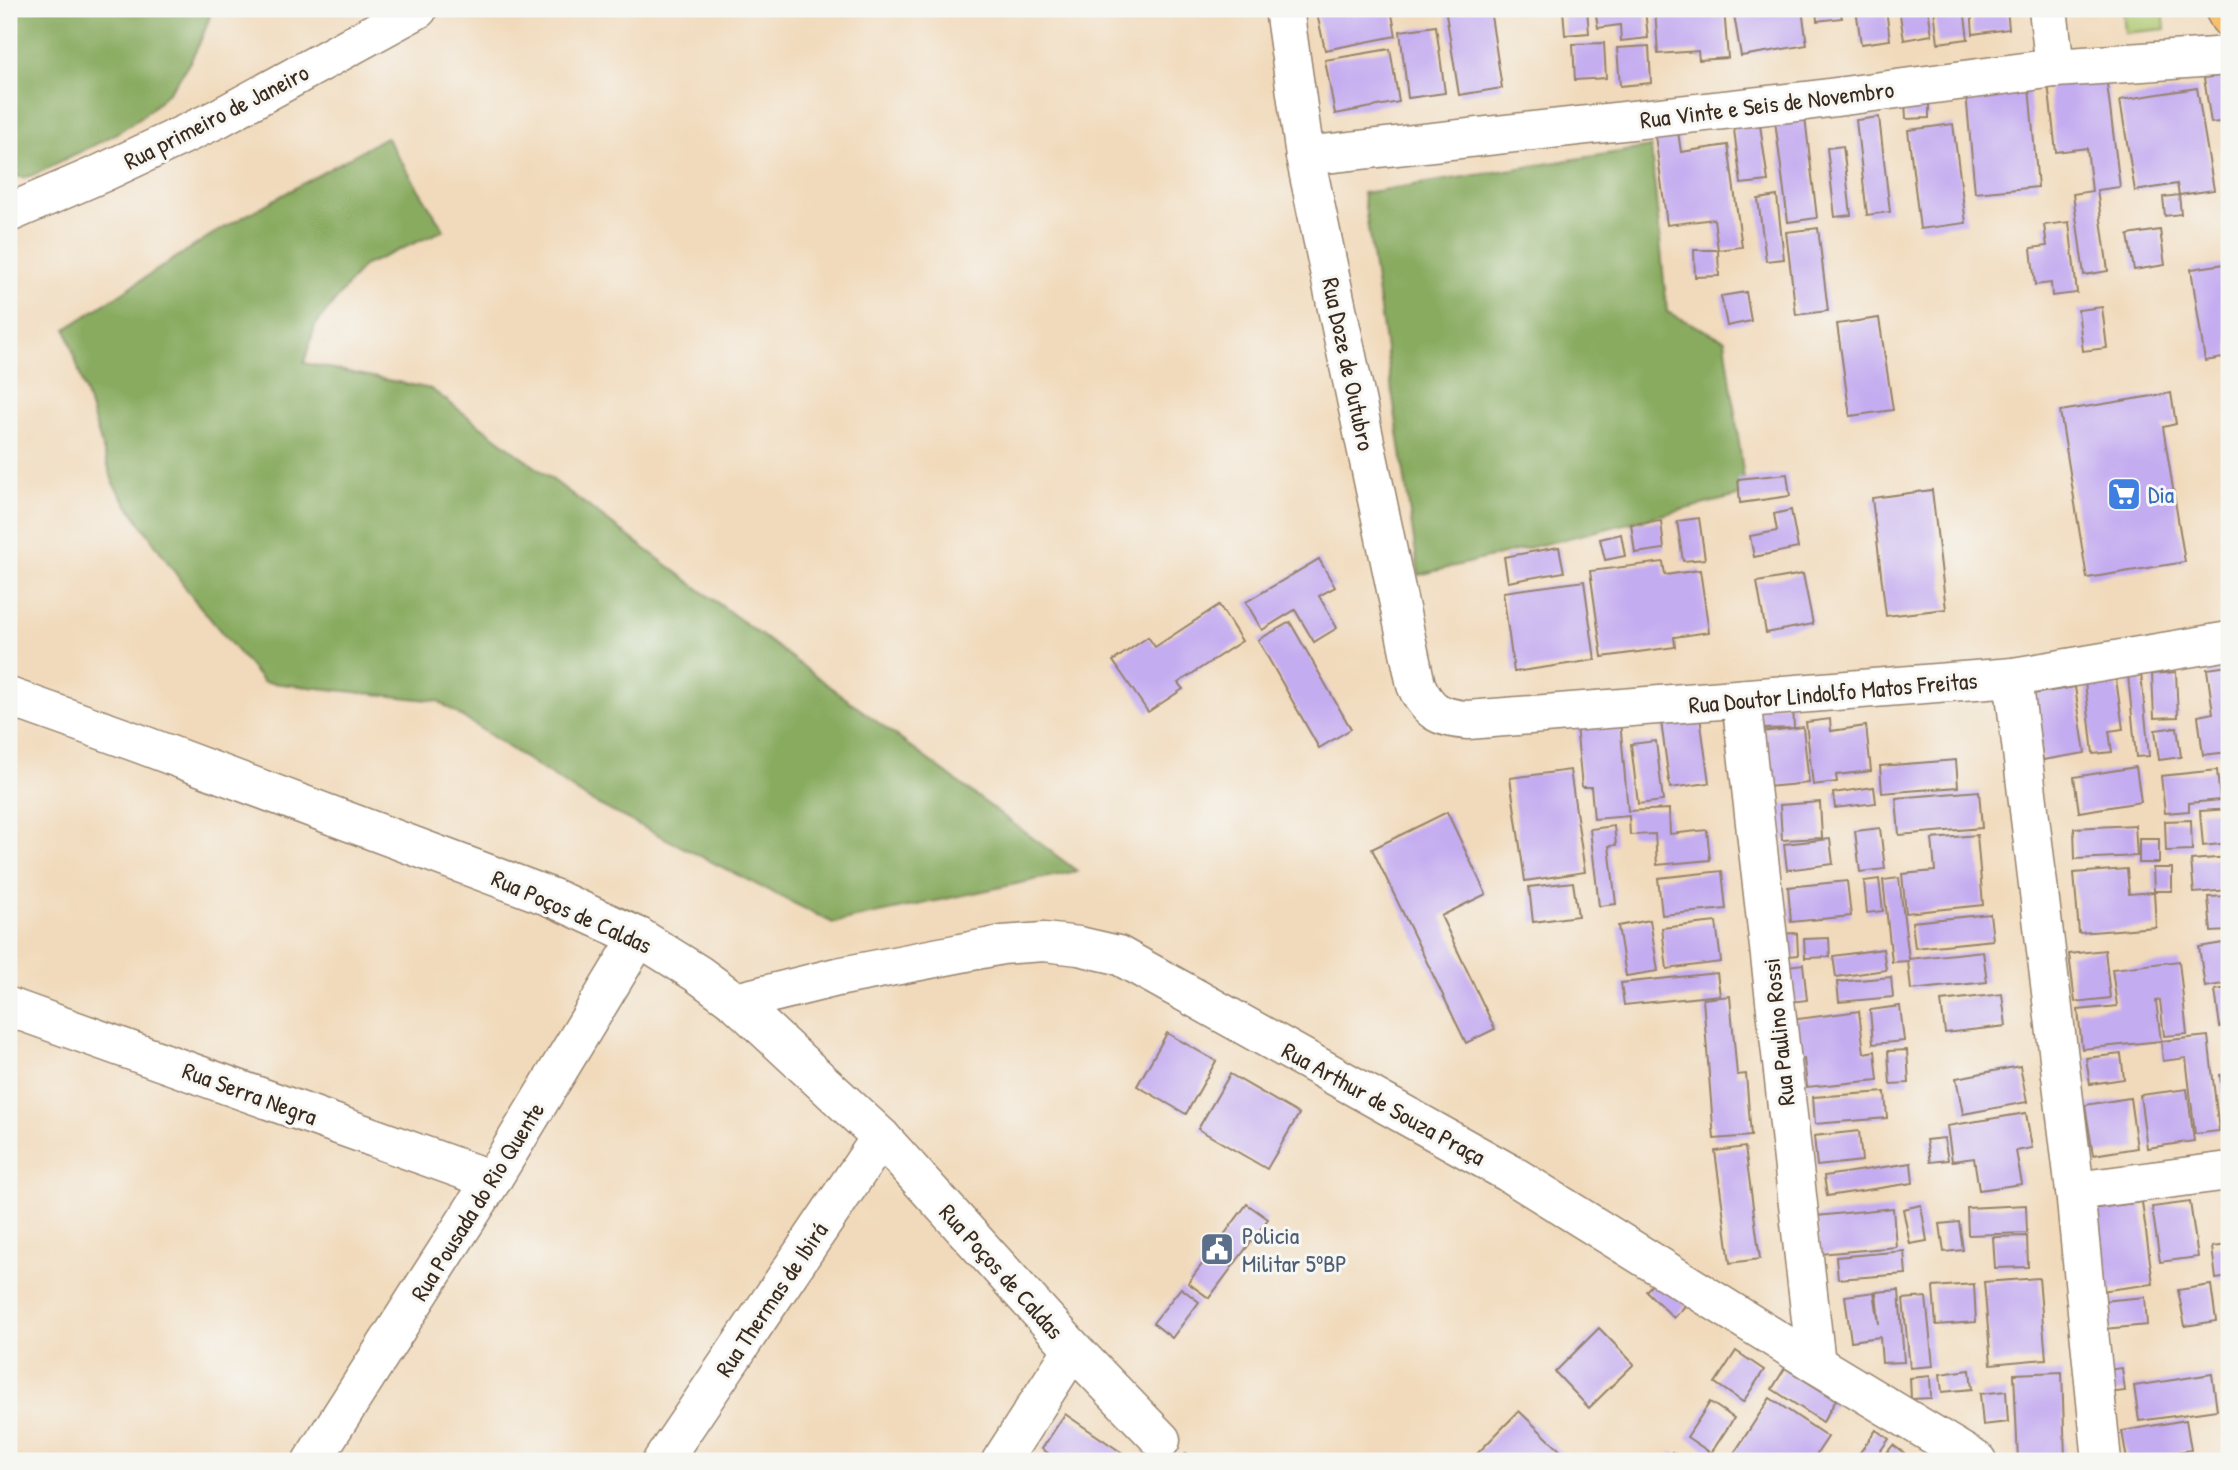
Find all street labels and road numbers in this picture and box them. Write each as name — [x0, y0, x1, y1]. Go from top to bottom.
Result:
street label: Rua primeiro de Janeiro — [118, 55, 314, 176]
street label: Rua Vinte e Seis de Novembro — [1638, 73, 1896, 135]
street label: Rua Doze de Outubro — [1315, 275, 1383, 454]
street label: Rua Doutor Lindolfo Matos Freitas — [1687, 663, 1979, 721]
street label: Rua Poços de Caldas — [487, 861, 657, 961]
street label: Rua Paulino Rossi — [1754, 957, 1802, 1107]
street label: Rua Arthur de Souza Praça — [1277, 1034, 1491, 1172]
street label: Rua Serra Negra — [178, 1054, 322, 1132]
street label: Rua Pousada do Rio Quente — [403, 1095, 551, 1306]
street label: Rua Poços de Caldas — [933, 1196, 1071, 1346]
street label: Rua Thermas de Ibirá — [707, 1215, 835, 1383]

